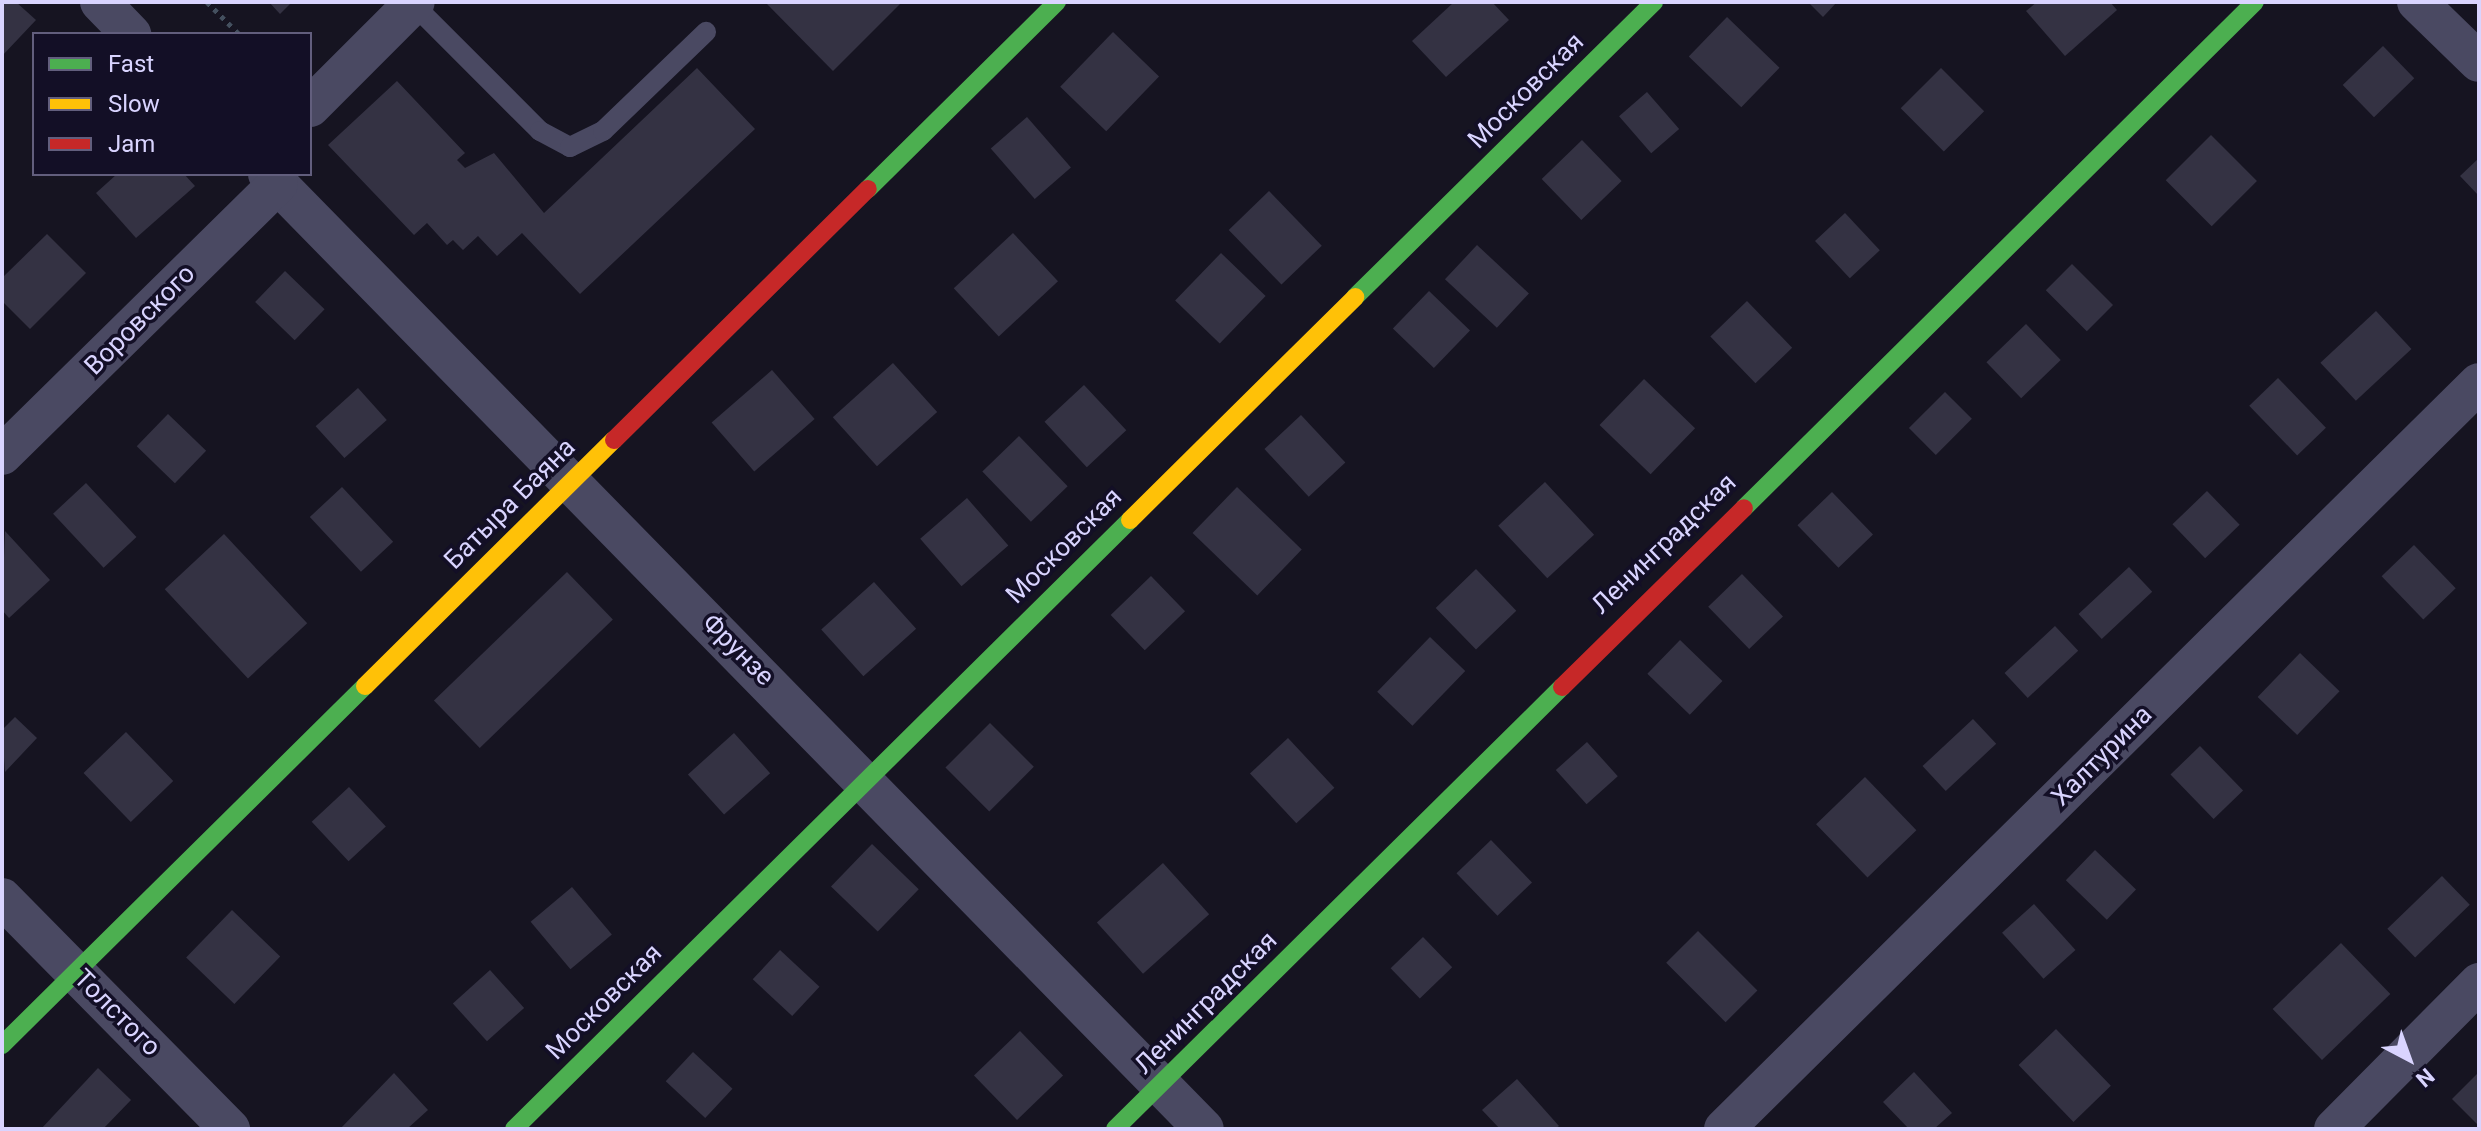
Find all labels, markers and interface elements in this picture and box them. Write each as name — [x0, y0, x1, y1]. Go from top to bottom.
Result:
street label: Московская — [1462, 27, 1590, 155]
legend — [32, 32, 312, 176]
text: Fast — [108, 50, 154, 78]
text: Slow — [108, 90, 160, 118]
text: Jam — [108, 130, 155, 158]
street label: Воровского — [78, 258, 202, 382]
street label: Батыра Баяна — [438, 432, 582, 576]
street label: Ленинградская — [1585, 467, 1743, 621]
street label: Московская — [1000, 482, 1128, 610]
street label: Фрунзе — [696, 608, 780, 692]
street label: Халтурина — [2045, 699, 2159, 813]
street label: Ленинградская — [1128, 925, 1284, 1081]
street label: Московская — [540, 938, 668, 1066]
street label: Толстого — [67, 963, 167, 1063]
north arrow — [2369, 1019, 2449, 1099]
text: N — [2411, 1063, 2439, 1092]

